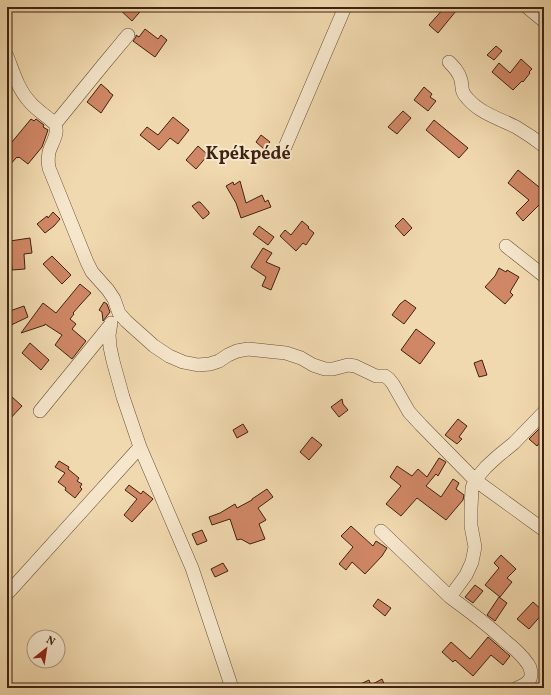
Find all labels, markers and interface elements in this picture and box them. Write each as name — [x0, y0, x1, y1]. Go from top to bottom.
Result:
district label: Kpékpédé — [205, 142, 291, 167]
north arrow — [26, 629, 66, 669]
text: N — [43, 633, 57, 650]

